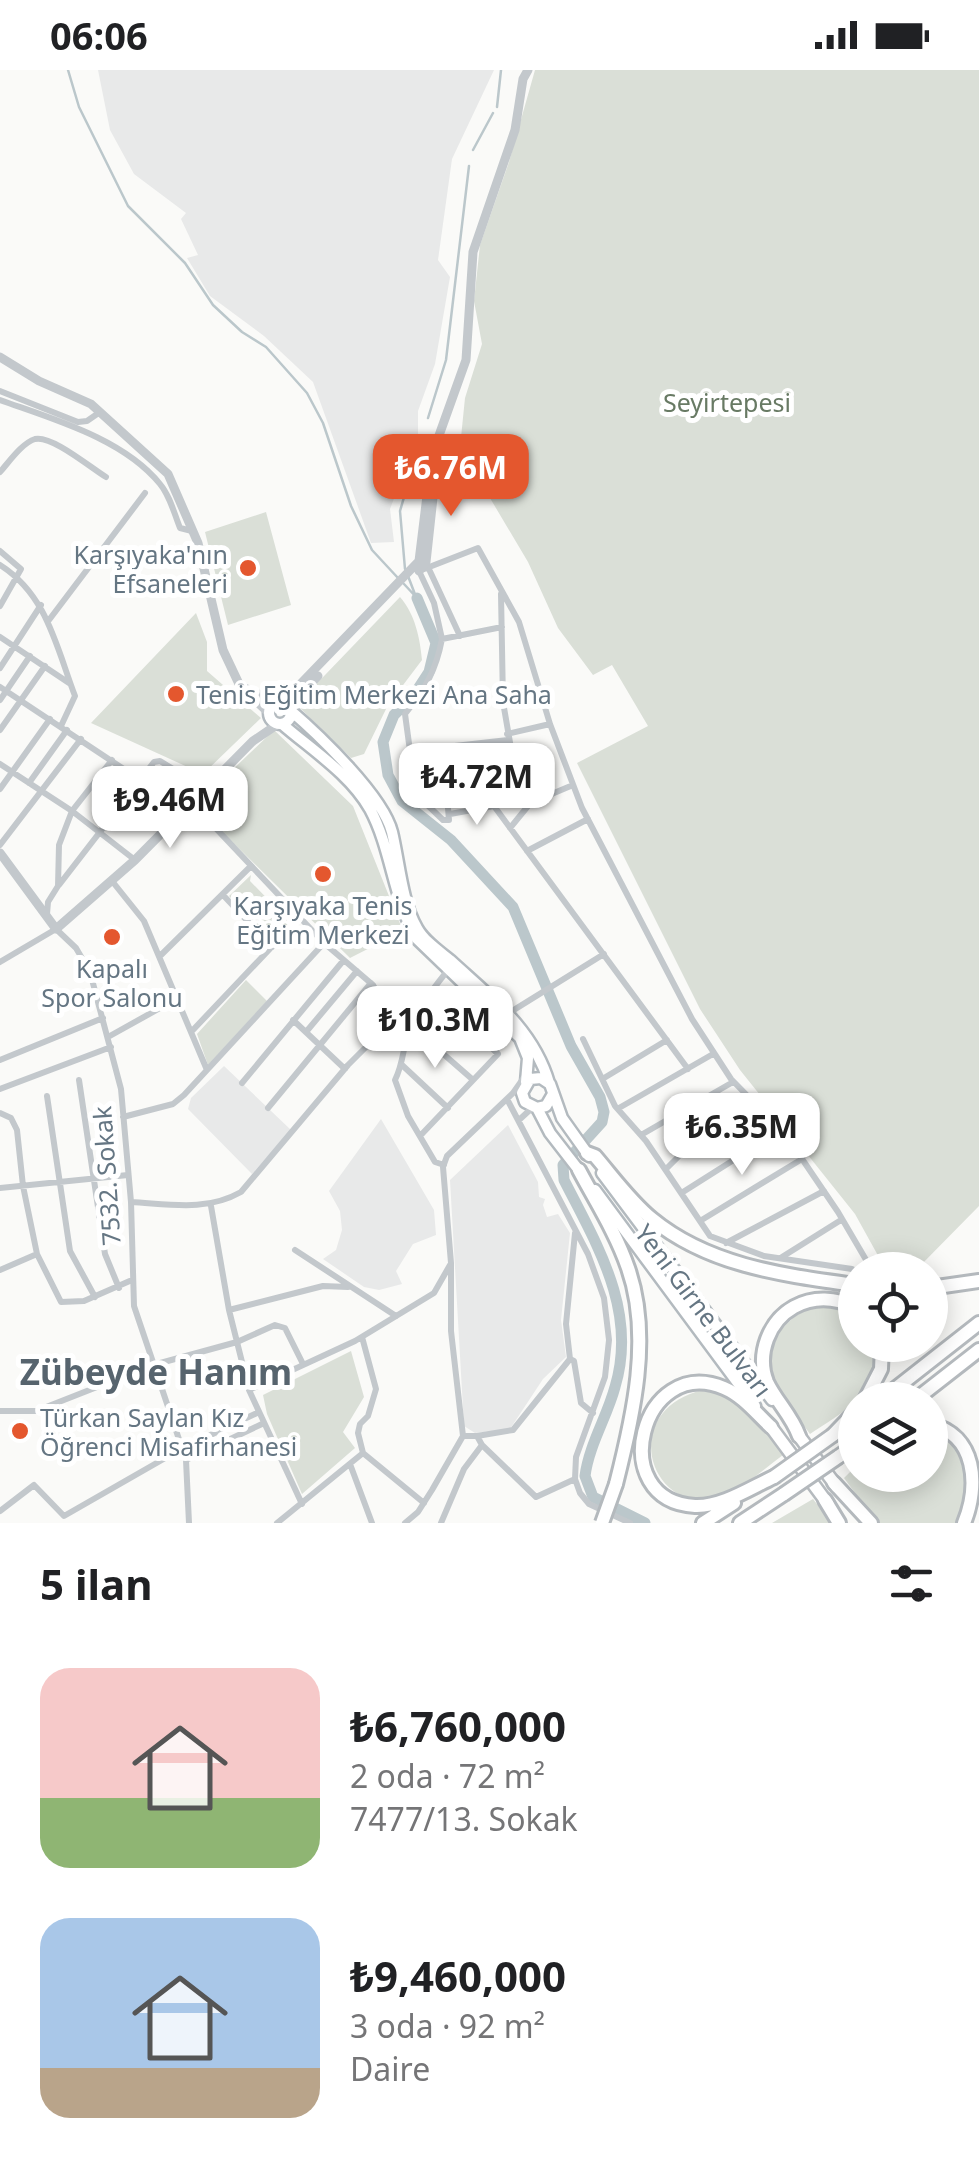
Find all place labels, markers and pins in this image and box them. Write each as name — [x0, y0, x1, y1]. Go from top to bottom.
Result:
pin: ₺6.76M — [370, 434, 532, 519]
place label: Karşıyaka'nın Efsaneleri — [74, 537, 228, 600]
marker: Karşıyaka'nın Efsaneleri — [237, 557, 259, 579]
place label: Tenis Eğitim Merkezi Ana Saha — [196, 677, 552, 711]
marker: Tenis Eğitim Merkezi Ana Saha — [165, 683, 187, 705]
pin: ₺4.72M — [396, 743, 558, 828]
pin: ₺9.46M — [89, 766, 251, 851]
marker: Karşıyaka Tenis Eğitim Merkezi — [312, 863, 334, 885]
place label: Karşıyaka Tenis Eğitim Merkezi — [233, 888, 413, 951]
marker: Kapalı Spor Salonu — [101, 926, 123, 948]
place label: Kapalı Spor Salonu — [41, 951, 183, 1014]
pin: ₺10.3M — [354, 986, 516, 1071]
pin: ₺6.35M — [661, 1093, 823, 1178]
place label: Türkan Saylan Kız Öğrenci Misafirhanesi — [40, 1400, 297, 1463]
marker: Türkan Saylan Kız Öğrenci Misafirhanesi — [9, 1420, 31, 1442]

